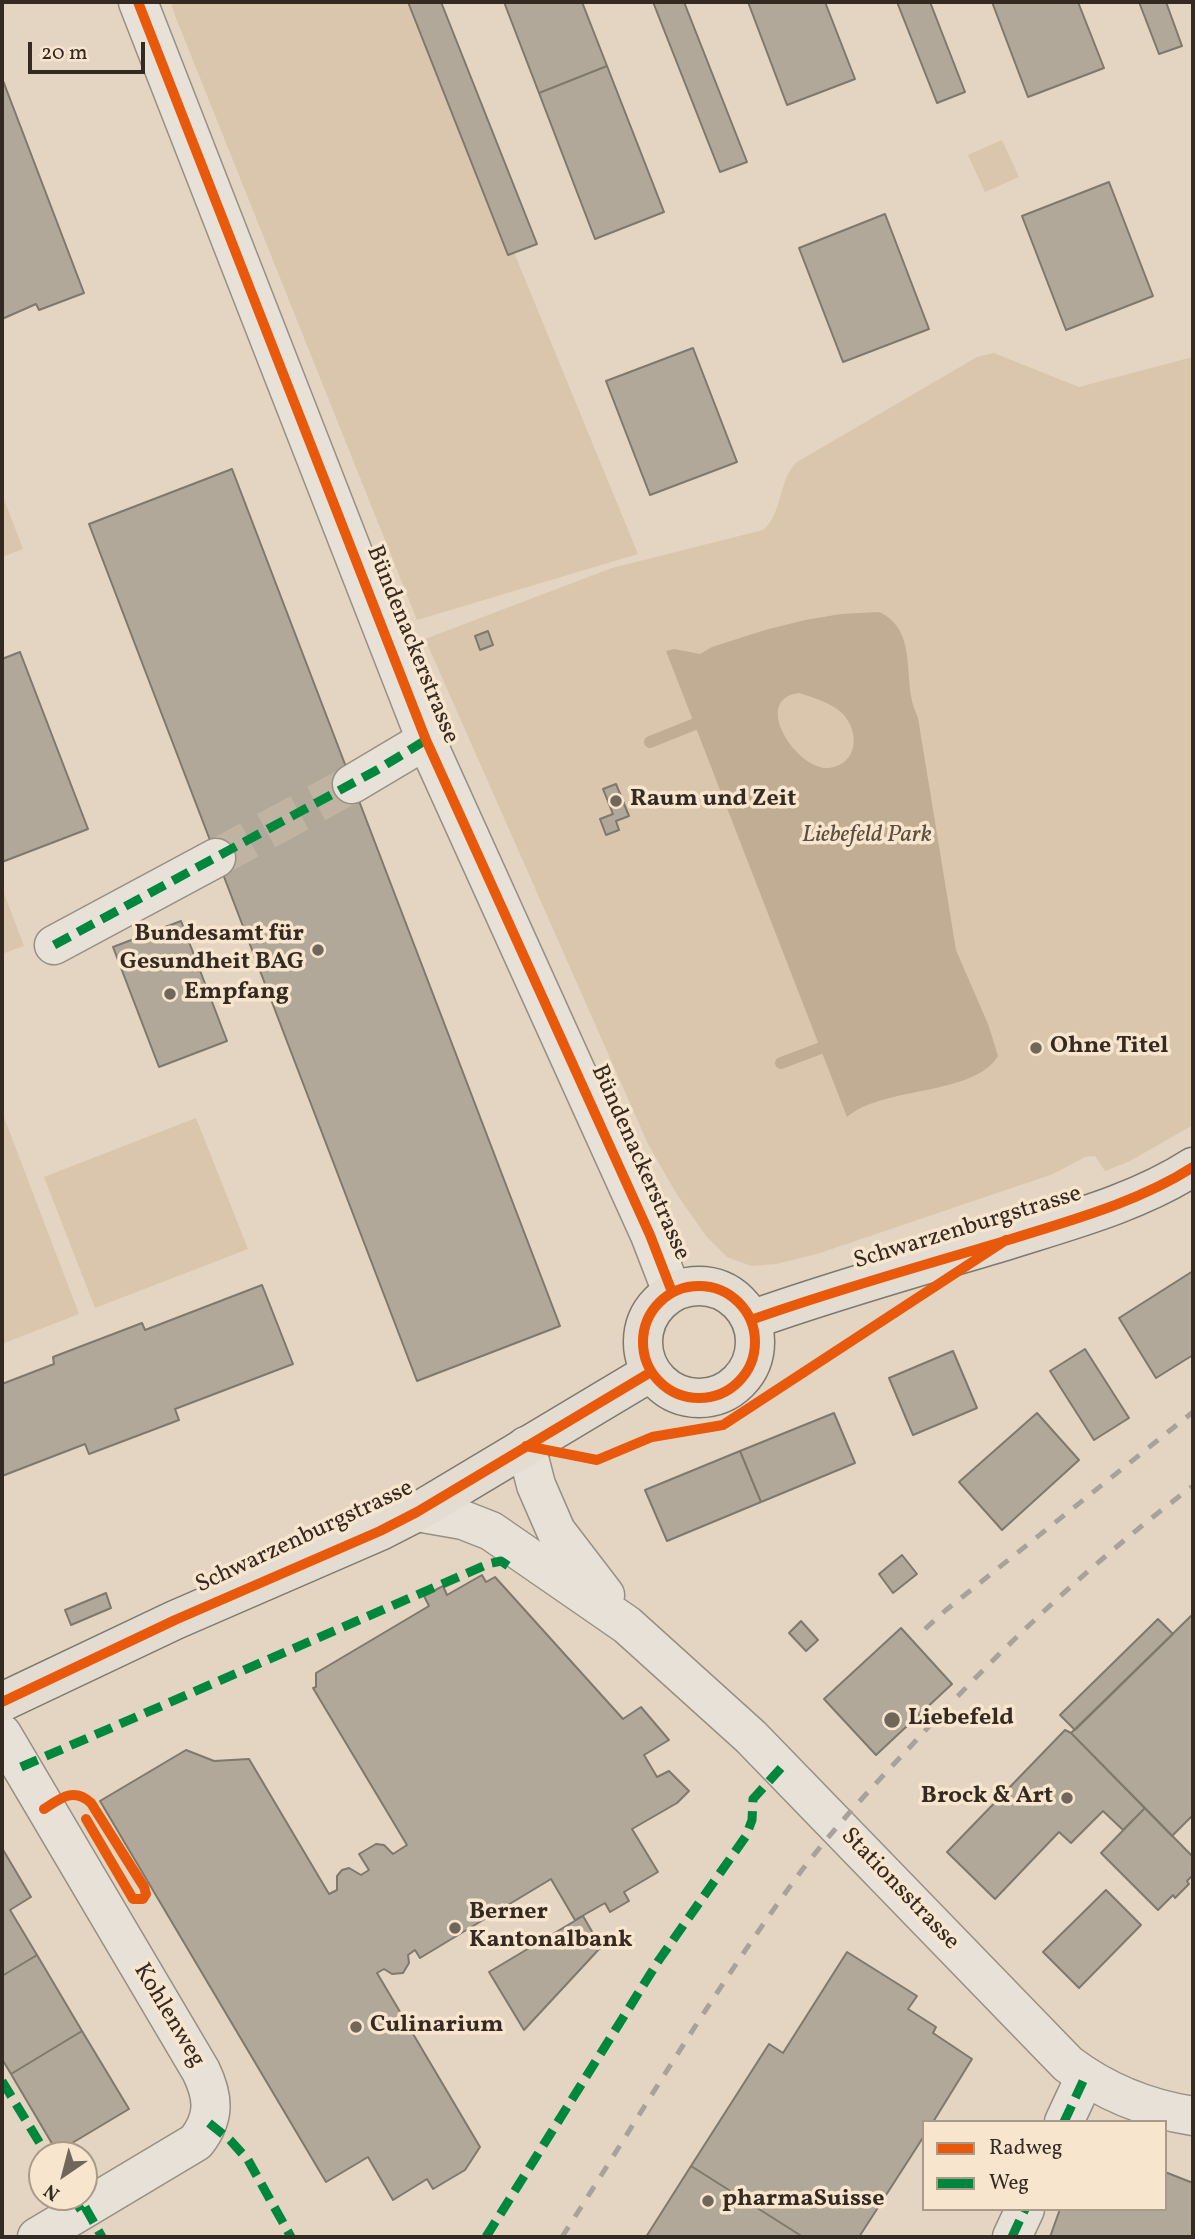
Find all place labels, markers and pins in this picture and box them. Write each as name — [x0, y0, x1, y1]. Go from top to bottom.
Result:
place label: Raum und Zeit — [630, 787, 796, 815]
marker: Raum und Zeit — [608, 793, 624, 809]
place label: Bundesamt für Gesundheit BAG — [120, 922, 304, 978]
marker: Bundesamt für Gesundheit BAG — [310, 942, 326, 958]
place label: Empfang — [184, 980, 289, 1008]
marker: Empfang — [162, 986, 178, 1002]
place label: Ohne Titel — [1050, 1034, 1168, 1062]
marker: Ohne Titel — [1028, 1040, 1044, 1056]
place label: Liebefeld — [908, 1706, 1014, 1734]
marker: Liebefeld — [882, 1710, 902, 1730]
place label: Brock & Art — [921, 1784, 1053, 1812]
marker: Brock & Art — [1059, 1790, 1075, 1806]
place label: Berner Kantonalbank — [469, 1900, 633, 1956]
marker: Berner Kantonalbank — [447, 1920, 463, 1936]
place label: Culinarium — [370, 2013, 503, 2041]
marker: Culinarium — [348, 2019, 364, 2035]
place label: pharmaSuisse — [722, 2187, 884, 2215]
marker: pharmaSuisse — [700, 2193, 716, 2209]

